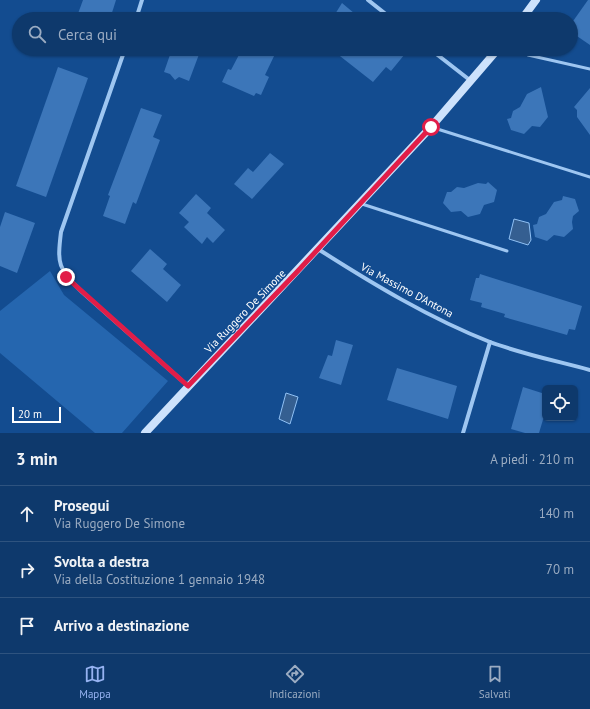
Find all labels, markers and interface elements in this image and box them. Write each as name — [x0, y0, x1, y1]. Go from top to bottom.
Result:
search box — [12, 12, 578, 56]
icon: search — [26, 23, 48, 45]
text: Cerca qui — [58, 25, 117, 44]
route start — [422, 118, 440, 136]
street label: Via Massimo D'Antona — [357, 259, 456, 320]
street label: Via Ruggero De Simone — [201, 266, 289, 356]
route end — [57, 268, 75, 286]
map controls — [542, 385, 578, 421]
button: locate — [542, 385, 578, 421]
scale bar — [12, 405, 61, 424]
text: 20 m — [18, 407, 42, 421]
text: 3 min — [16, 448, 57, 470]
text: A piedi · 210 m — [490, 451, 574, 468]
text: Prosegui — [54, 496, 110, 515]
icon: ahead — [16, 503, 38, 525]
text: 140 m — [539, 505, 574, 522]
text: Via Ruggero De Simone — [54, 515, 185, 532]
text: Svolta a destra — [54, 552, 149, 571]
icon: right — [16, 559, 38, 581]
text: 70 m — [546, 561, 574, 578]
text: Via della Costituzione 1 gennaio 1948 — [54, 571, 265, 588]
icon: arrive — [16, 615, 38, 637]
text: Arrivo a destinazione — [54, 616, 189, 635]
tab: Mappa — [79, 663, 111, 701]
tab: Indicazioni — [269, 663, 320, 701]
tab: Salvati — [479, 663, 511, 701]

